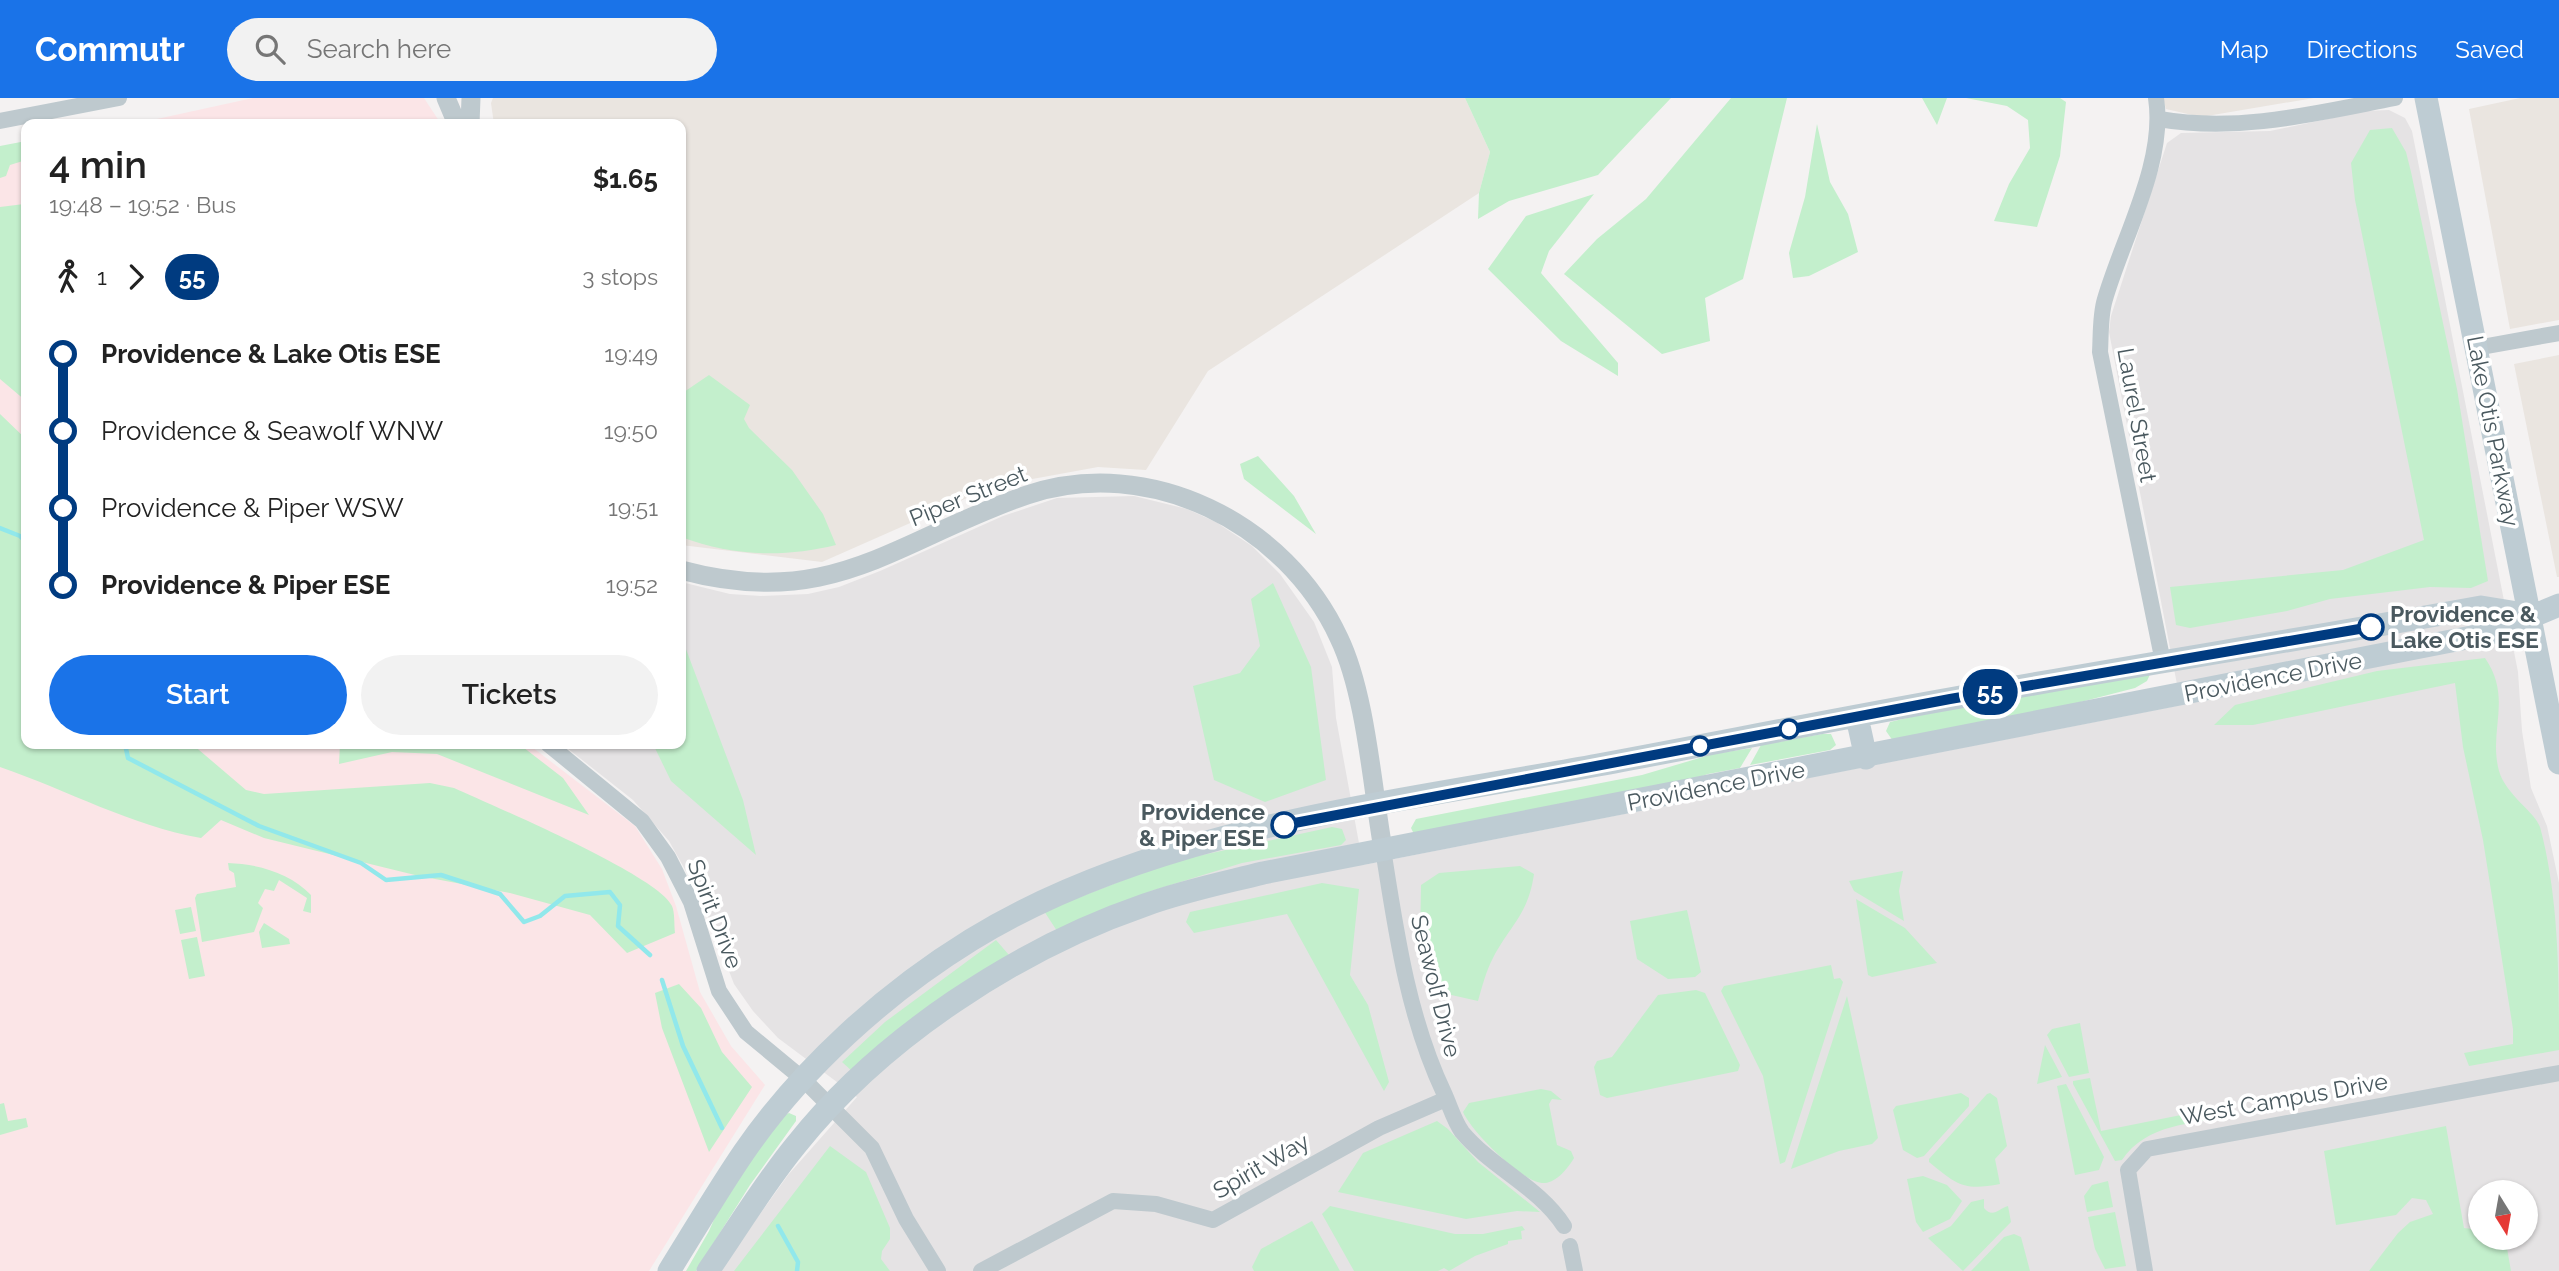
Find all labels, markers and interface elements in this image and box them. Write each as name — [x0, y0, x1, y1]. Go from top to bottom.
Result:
search box — [227, 18, 717, 81]
text: Commutr — [35, 30, 185, 69]
icon: search — [251, 30, 289, 68]
text: Search here — [307, 34, 451, 64]
text: Map — [2220, 35, 2269, 64]
text: Directions — [2307, 35, 2417, 64]
text: Saved — [2455, 35, 2524, 64]
text: 4 min — [49, 142, 147, 187]
text: $1.65 — [593, 164, 658, 194]
text: 19:48 – 19:52 · Bus — [49, 191, 236, 218]
icon: walk — [49, 258, 87, 296]
icon: forward — [117, 258, 155, 296]
text: 55 — [179, 262, 205, 291]
text: 1 — [97, 263, 107, 290]
text: 3 stops — [582, 263, 658, 290]
street label: Lake Otis Parkway — [2462, 333, 2525, 529]
text: Providence & Lake Otis ESE — [101, 339, 441, 369]
text: 19:49 — [604, 340, 658, 367]
street label: Laurel Street — [2112, 346, 2163, 485]
text: Providence & Seawolf WNW — [101, 416, 443, 446]
text: 19:50 — [604, 417, 658, 444]
street label: Piper Street — [905, 460, 1031, 531]
text: Providence & Piper WSW — [101, 493, 404, 523]
text: 19:51 — [608, 494, 658, 521]
text: Providence & Piper ESE — [101, 570, 390, 600]
text: 19:52 — [606, 571, 658, 598]
place label: Providence & Lake Otis ESE — [2390, 600, 2539, 653]
marker: Providence & Lake Otis ESE — [2358, 614, 2384, 640]
street label: Providence Drive — [2182, 646, 2364, 707]
button: Start — [49, 655, 347, 735]
button: Tickets — [361, 655, 658, 735]
line badge: 55 — [1958, 669, 2022, 715]
text: 55 — [1977, 677, 2003, 706]
unlabelled marker — [1779, 719, 1799, 739]
unlabelled marker — [1690, 736, 1710, 756]
street label: Providence Drive — [1625, 755, 1807, 816]
place label: Providence & Piper ESE — [1139, 798, 1265, 851]
marker: Providence & Piper ESE — [1271, 812, 1297, 838]
street label: Spirit Drive — [682, 855, 749, 972]
street label: Seawolf Drive — [1406, 912, 1467, 1060]
street label: West Campus Drive — [2178, 1067, 2390, 1130]
street label: Spirit Way — [1208, 1127, 1314, 1204]
north arrow — [2468, 1180, 2538, 1250]
map controls — [2468, 1180, 2538, 1250]

